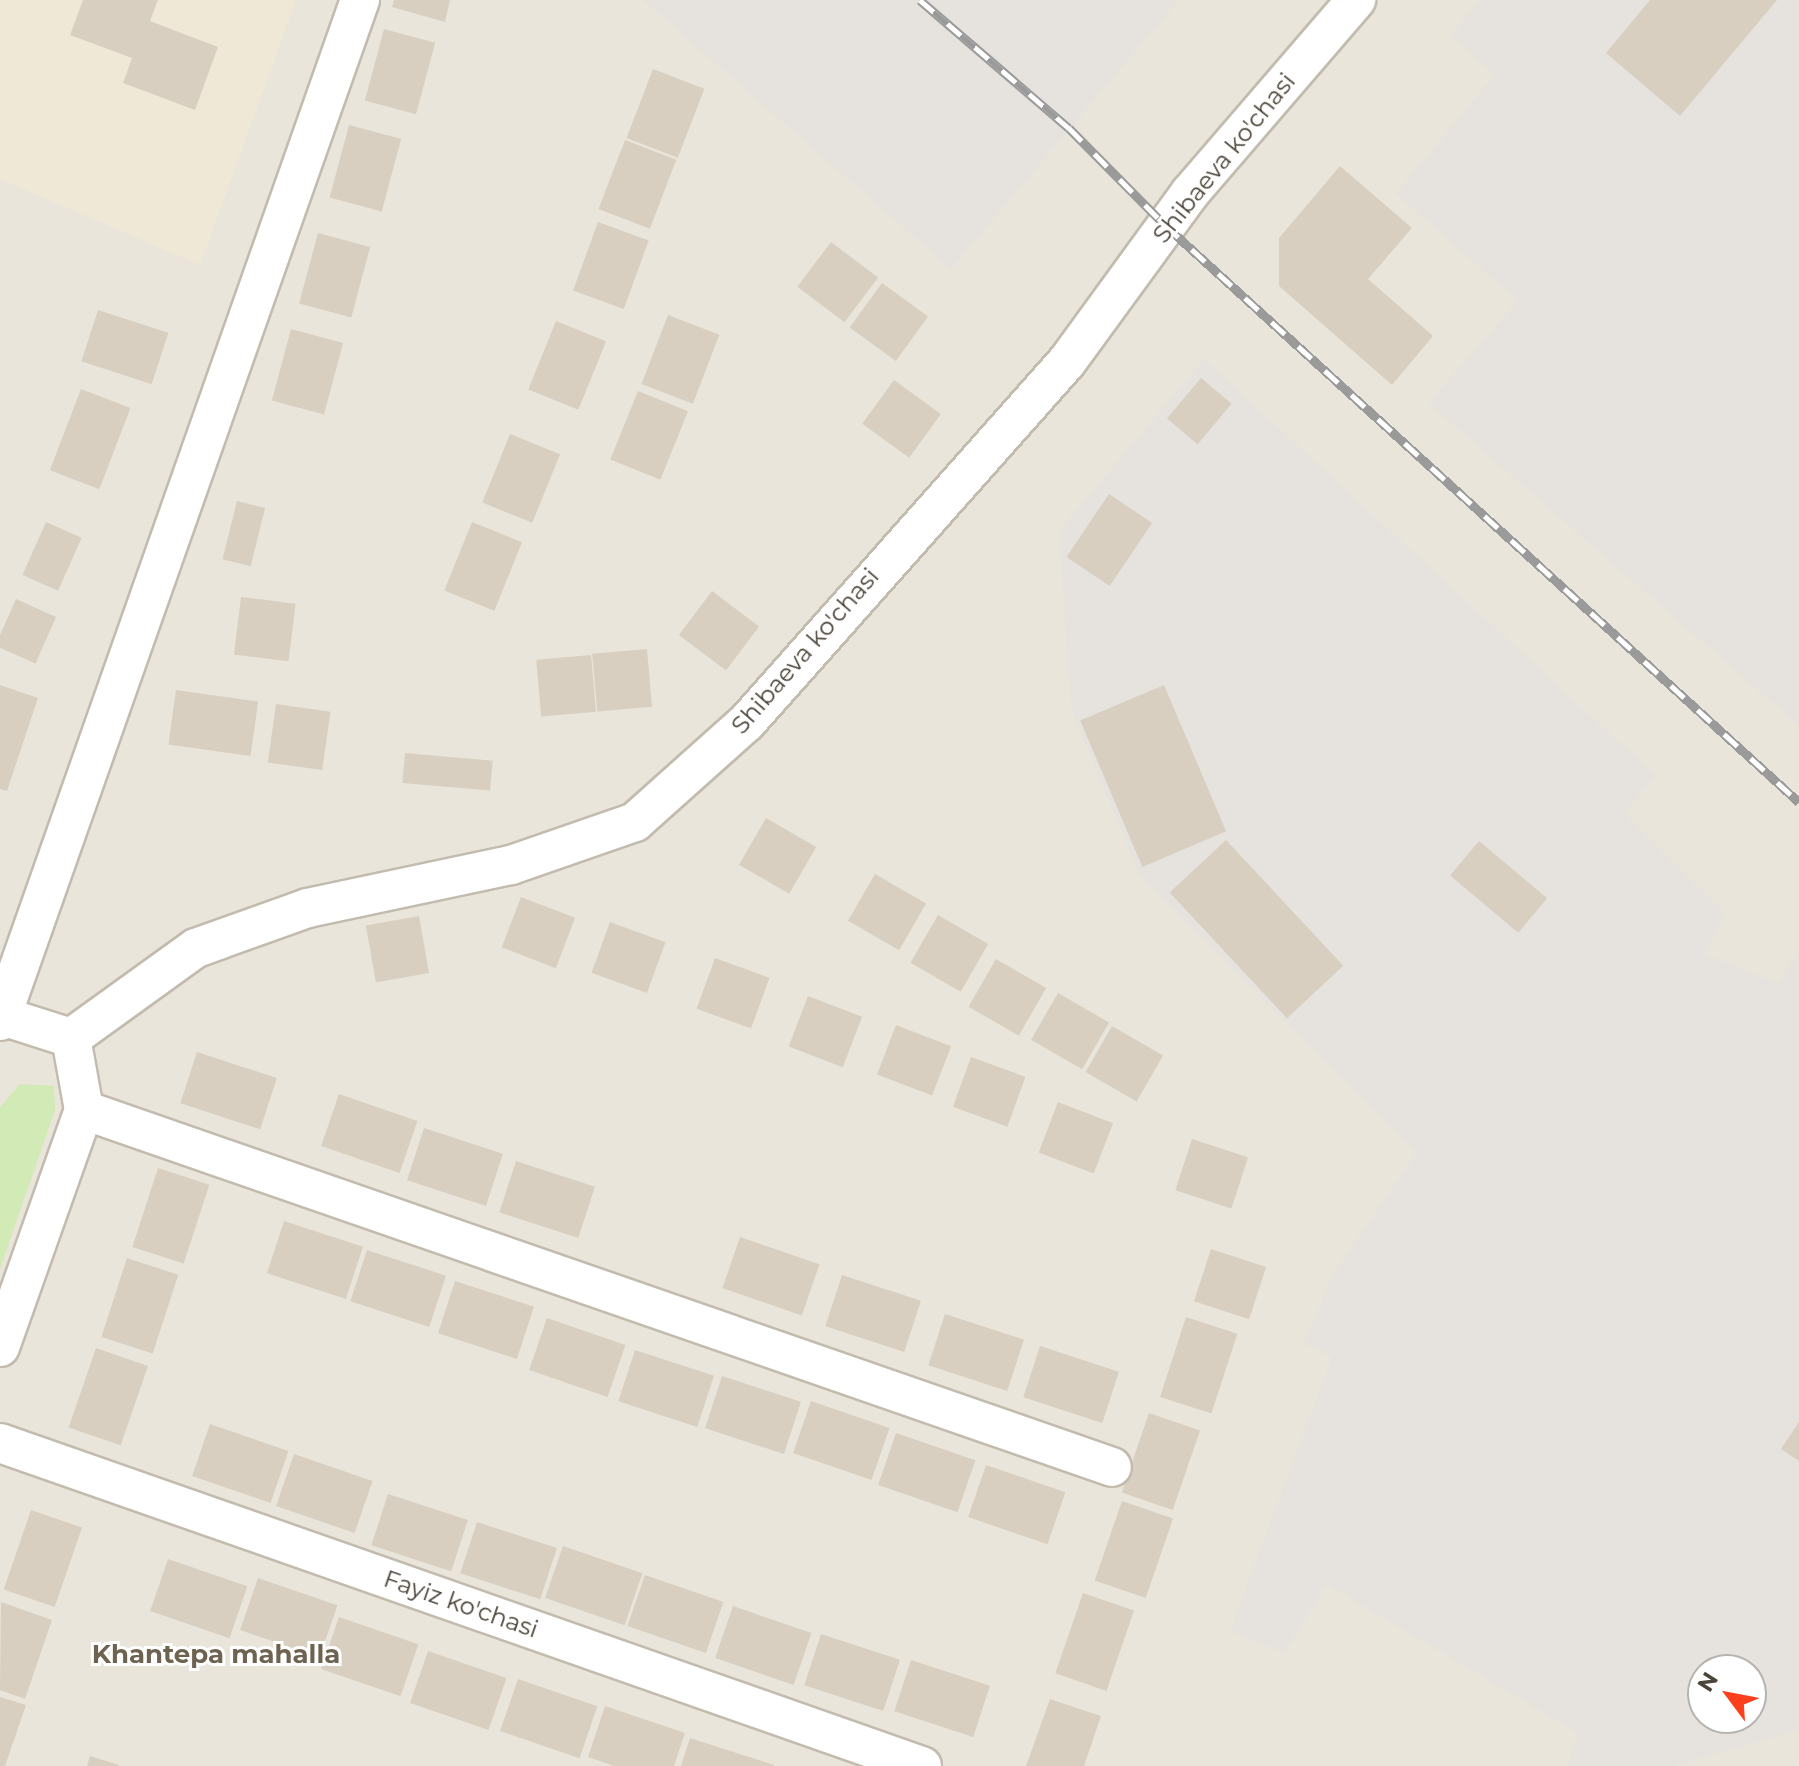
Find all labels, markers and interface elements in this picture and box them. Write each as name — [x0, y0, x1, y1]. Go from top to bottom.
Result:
street label: Shibaeva ko'chasi — [1147, 67, 1301, 249]
street label: Shibaeva ko'chasi — [725, 562, 885, 740]
street label: Fayiz ko'chasi — [380, 1564, 542, 1644]
district label: Khantepa mahalla — [92, 1639, 340, 1671]
north arrow — [1687, 1654, 1767, 1734]
text: N — [1692, 1667, 1724, 1697]

